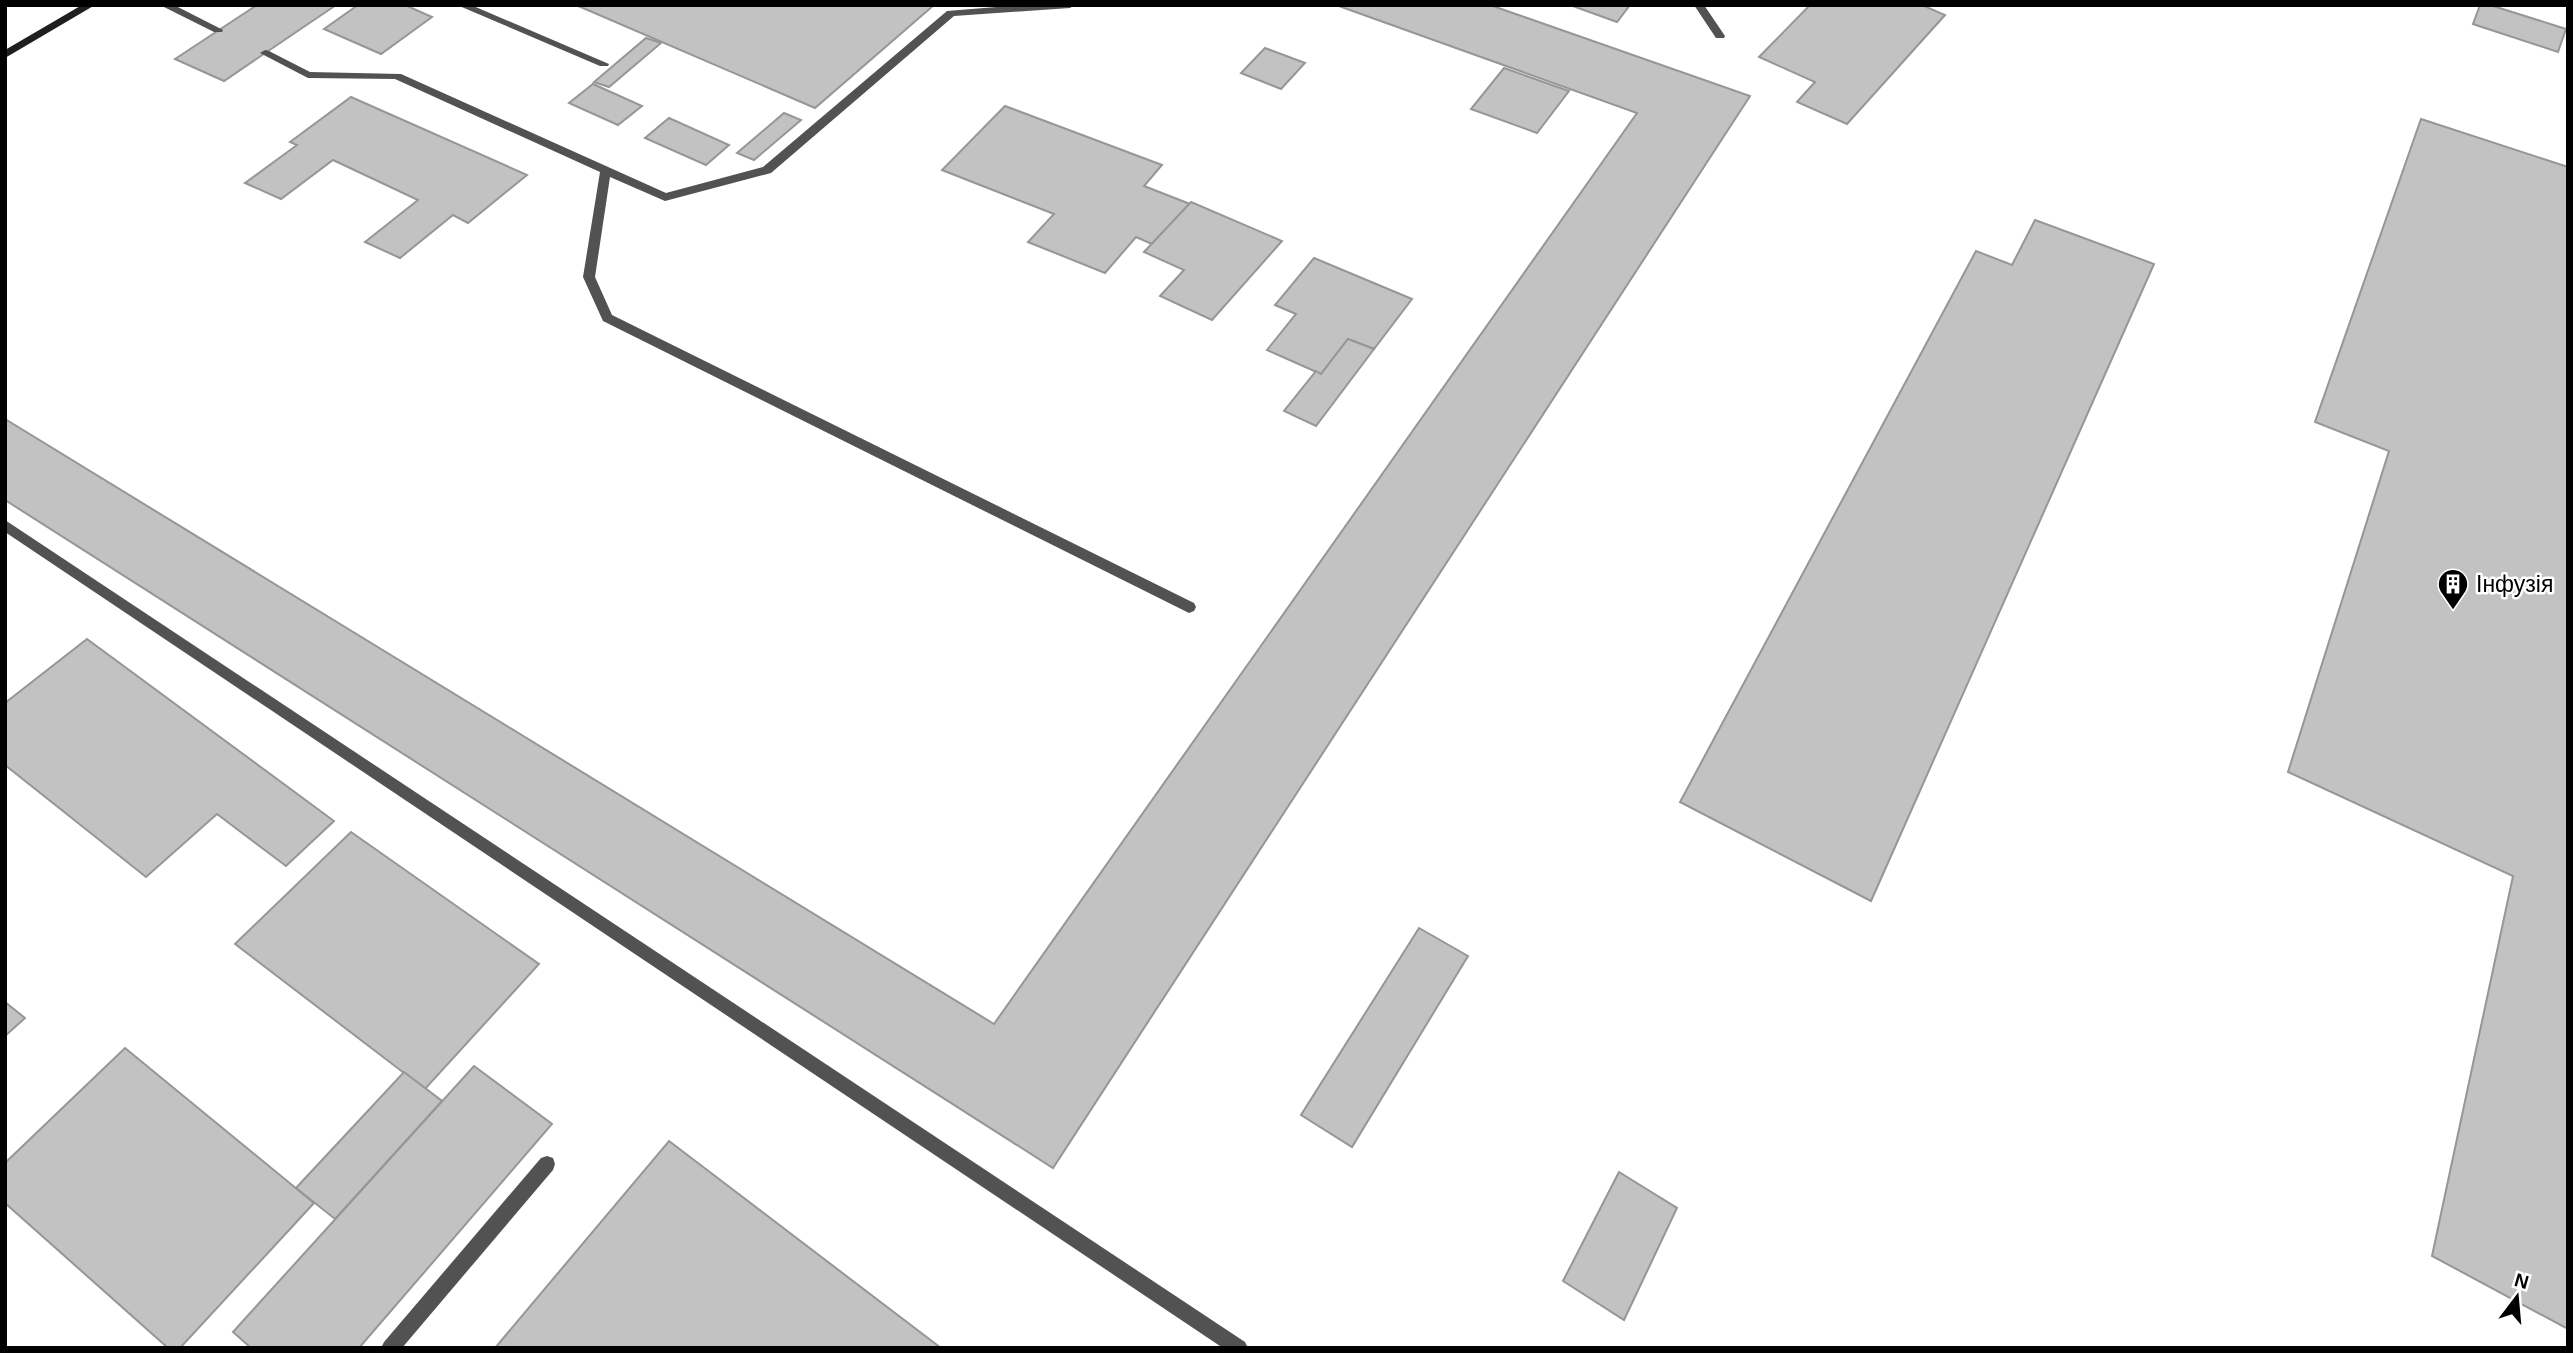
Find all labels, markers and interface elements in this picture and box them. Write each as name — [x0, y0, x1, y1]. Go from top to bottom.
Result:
building icon: Інфузія — [2436, 567, 2470, 611]
place label: Інфузія — [2476, 571, 2553, 597]
north arrow — [2482, 1262, 2552, 1332]
text: N — [2512, 1269, 2531, 1293]

